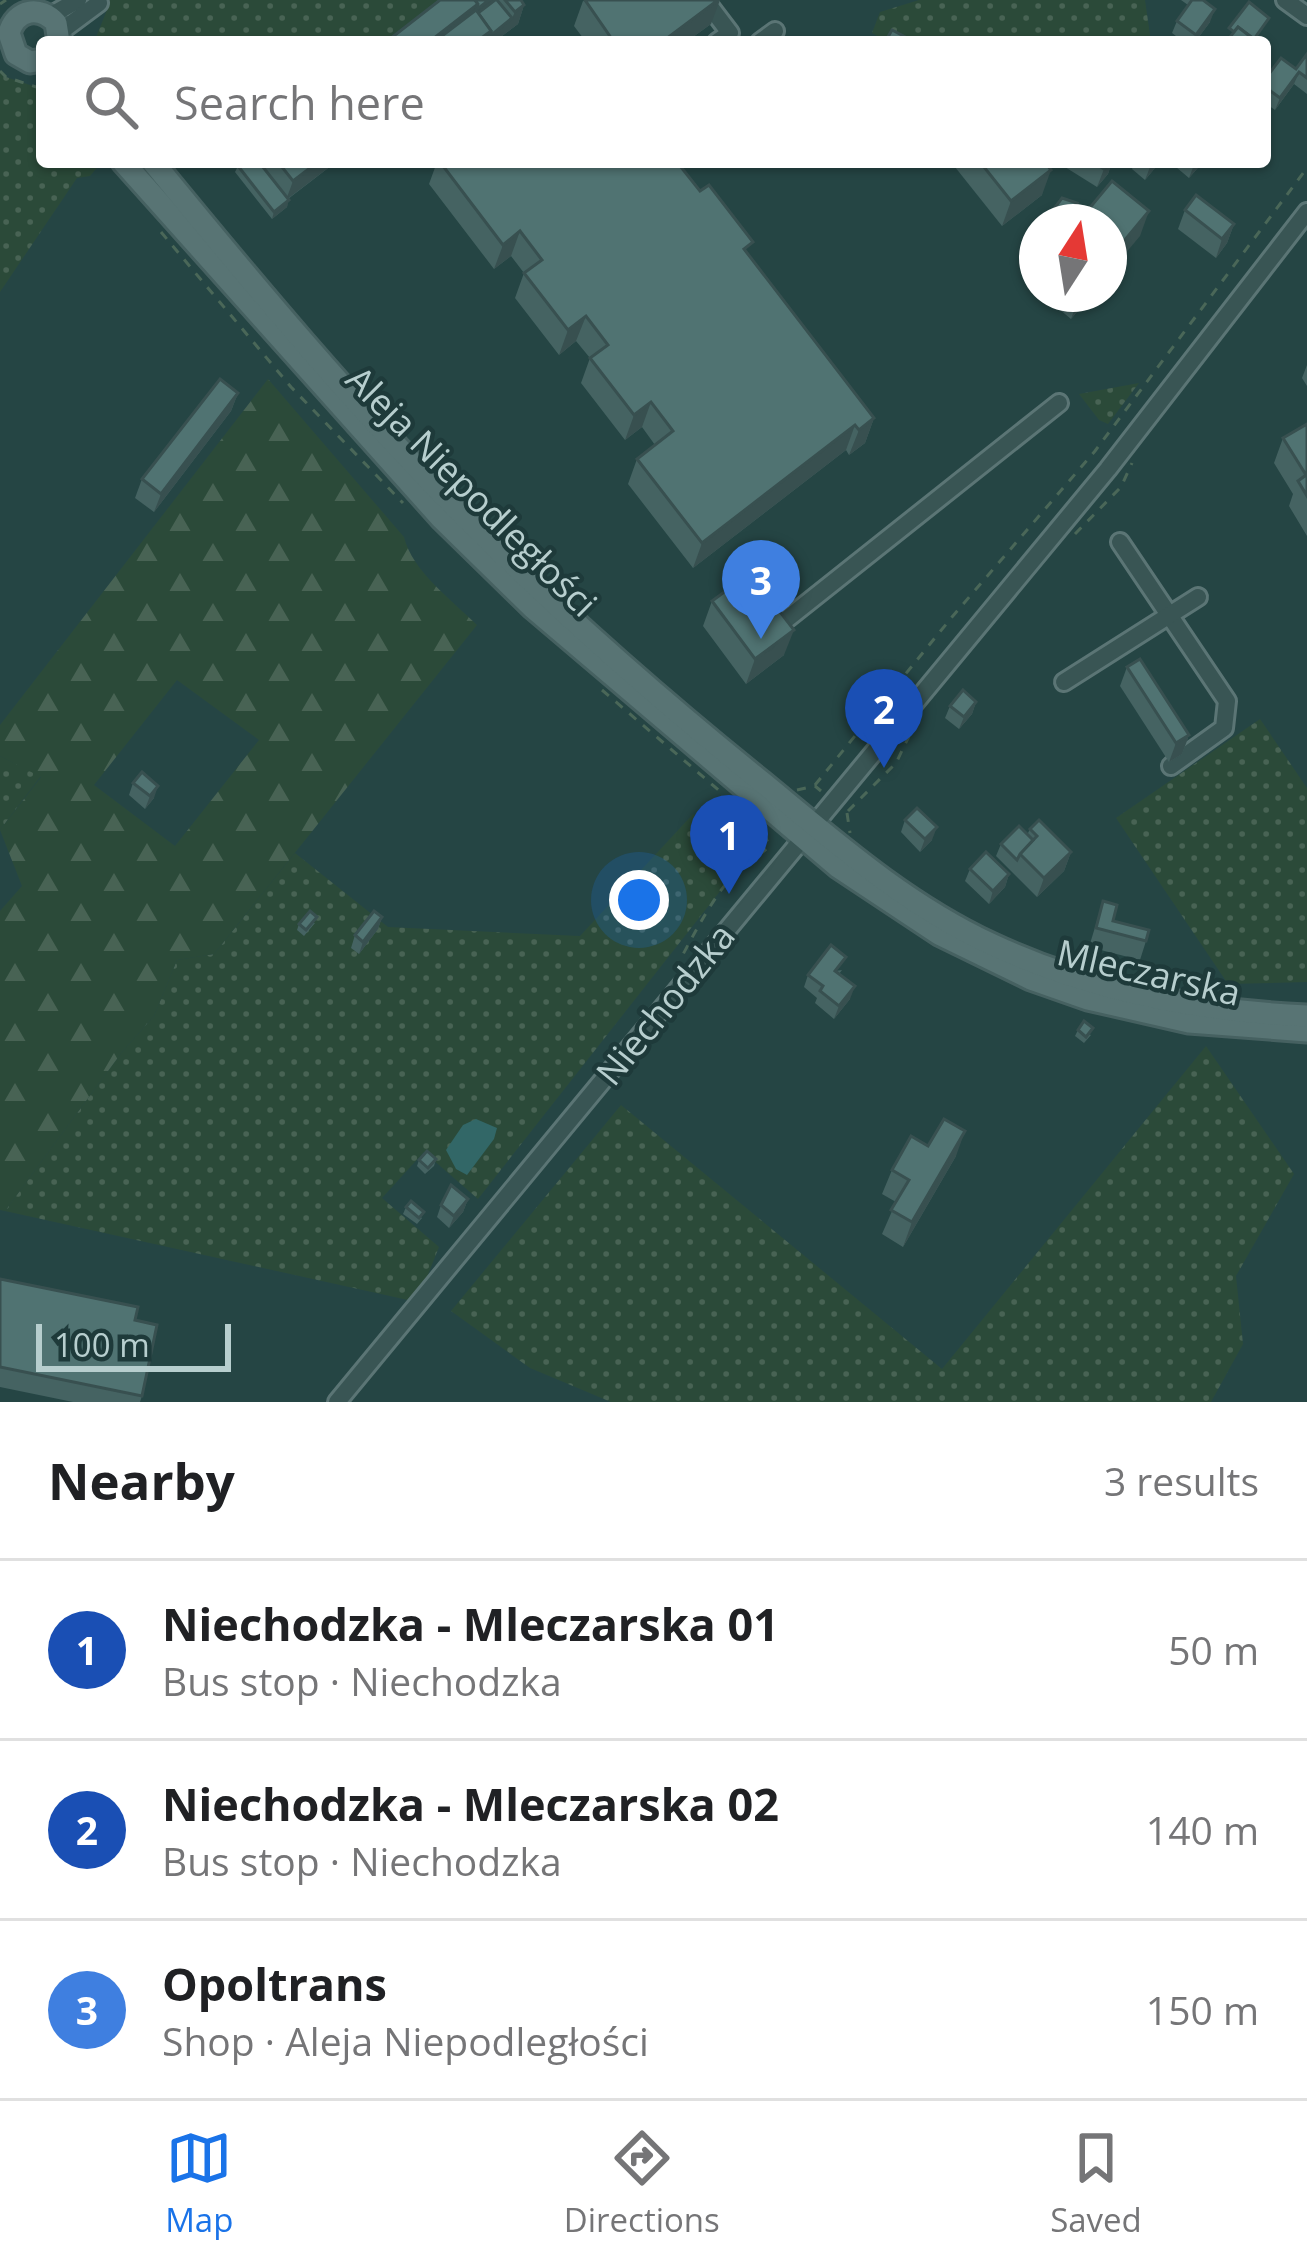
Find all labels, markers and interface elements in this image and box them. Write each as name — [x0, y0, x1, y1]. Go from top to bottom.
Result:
search box — [36, 36, 1271, 168]
icon: search — [78, 69, 144, 135]
text: Search here — [174, 72, 425, 133]
north arrow — [1019, 204, 1127, 312]
street label: Aleja Niepodległości — [336, 355, 608, 627]
pin: 3 — [722, 540, 800, 639]
pin: 2 — [845, 669, 923, 768]
pin: 1 — [690, 795, 768, 894]
your location — [609, 870, 669, 930]
street label: Niechodzka — [585, 913, 745, 1095]
street label: Mleczarska — [1053, 927, 1245, 1017]
scale bar — [36, 1318, 231, 1371]
text: 100 m — [54, 1322, 150, 1367]
text: Nearby — [48, 1445, 235, 1515]
text: 3 results — [1104, 1454, 1259, 1507]
text: Niechodzka - Mleczarska 01 — [162, 1593, 779, 1654]
text: 1 — [76, 1623, 98, 1676]
text: 50 m — [1168, 1623, 1259, 1676]
text: Bus stop · Niechodzka — [162, 1654, 562, 1707]
text: Niechodzka - Mleczarska 02 — [162, 1773, 779, 1834]
text: 2 — [76, 1803, 98, 1856]
text: 140 m — [1146, 1803, 1259, 1856]
text: Bus stop · Niechodzka — [162, 1834, 562, 1887]
text: Opoltrans — [162, 1953, 387, 2014]
text: 3 — [76, 1983, 98, 2036]
text: 150 m — [1146, 1983, 1259, 2036]
text: Shop · Aleja Niepodległości — [162, 2014, 649, 2067]
tab: Map — [165, 2125, 233, 2242]
tab: Directions — [564, 2125, 720, 2242]
tab: Saved — [1050, 2125, 1142, 2242]

